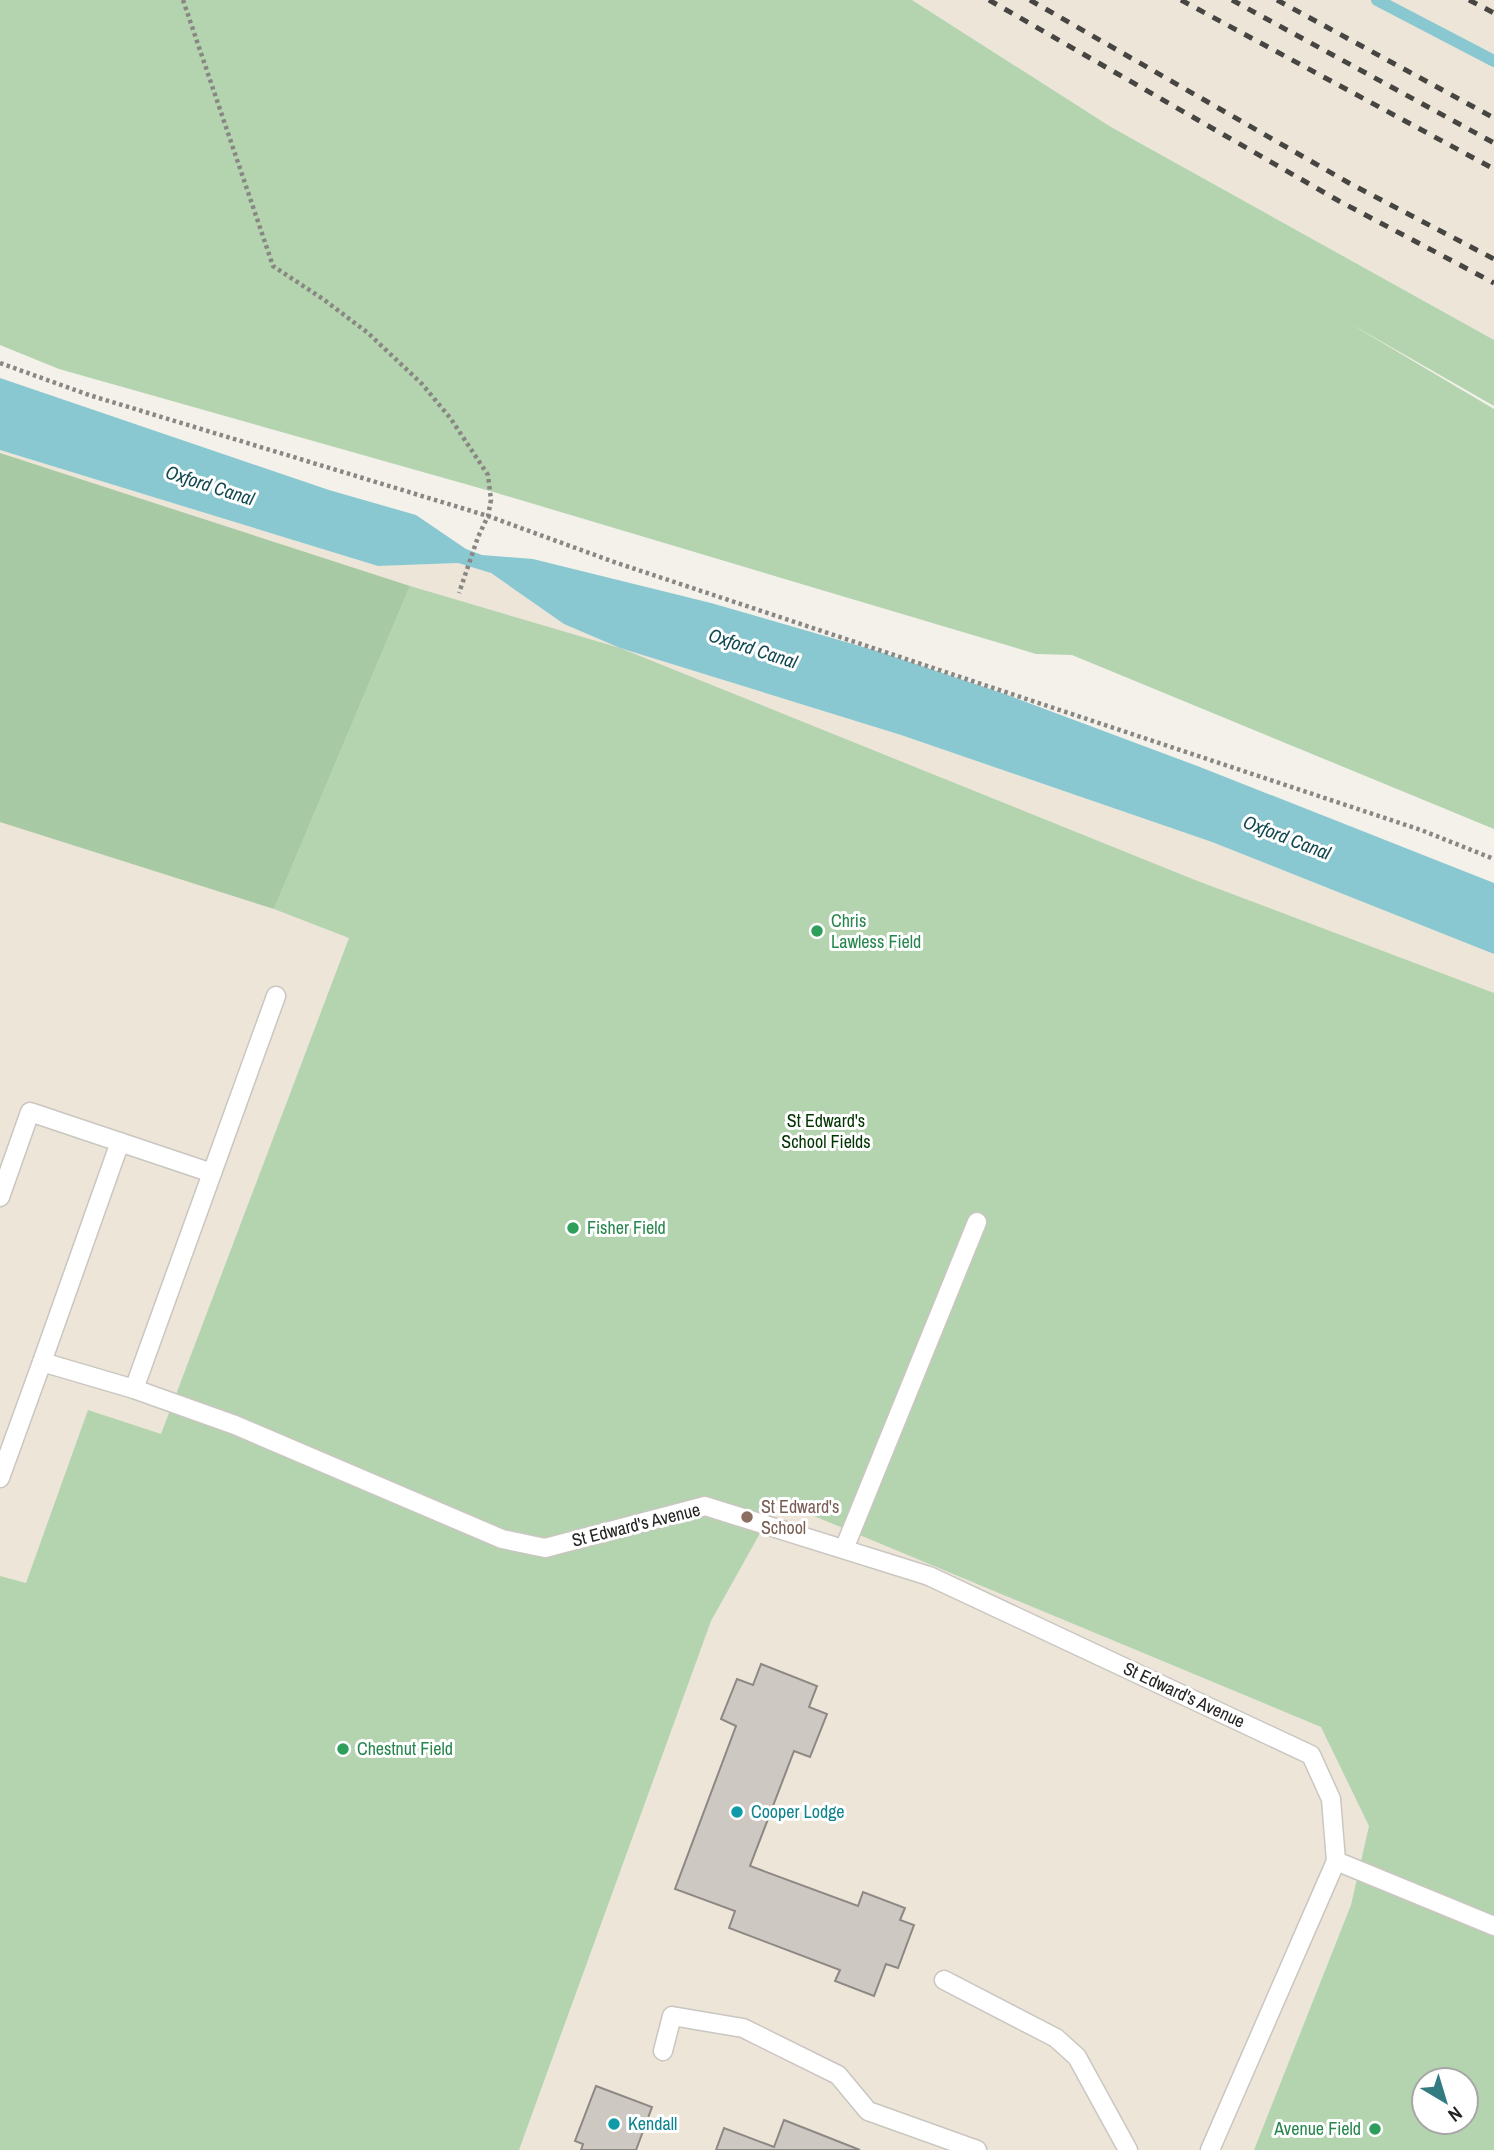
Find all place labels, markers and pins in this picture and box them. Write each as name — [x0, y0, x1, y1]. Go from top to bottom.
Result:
place label: Chris Lawless Field — [831, 908, 921, 954]
marker: Chris Lawless Field — [809, 923, 825, 939]
place label: Fisher Field — [587, 1215, 666, 1240]
marker: Fisher Field — [565, 1220, 581, 1236]
place label: St Edward's School — [761, 1494, 839, 1540]
marker: St Edward's School — [739, 1509, 755, 1525]
place label: Chestnut Field — [357, 1736, 453, 1761]
marker: Chestnut Field — [335, 1741, 351, 1757]
place label: Cooper Lodge — [751, 1799, 845, 1824]
marker: Cooper Lodge — [729, 1804, 745, 1820]
place label: Kendall — [628, 2111, 677, 2136]
marker: Kendall — [606, 2116, 622, 2132]
place label: Avenue Field — [1273, 2116, 1361, 2141]
marker: Avenue Field — [1367, 2121, 1383, 2137]

